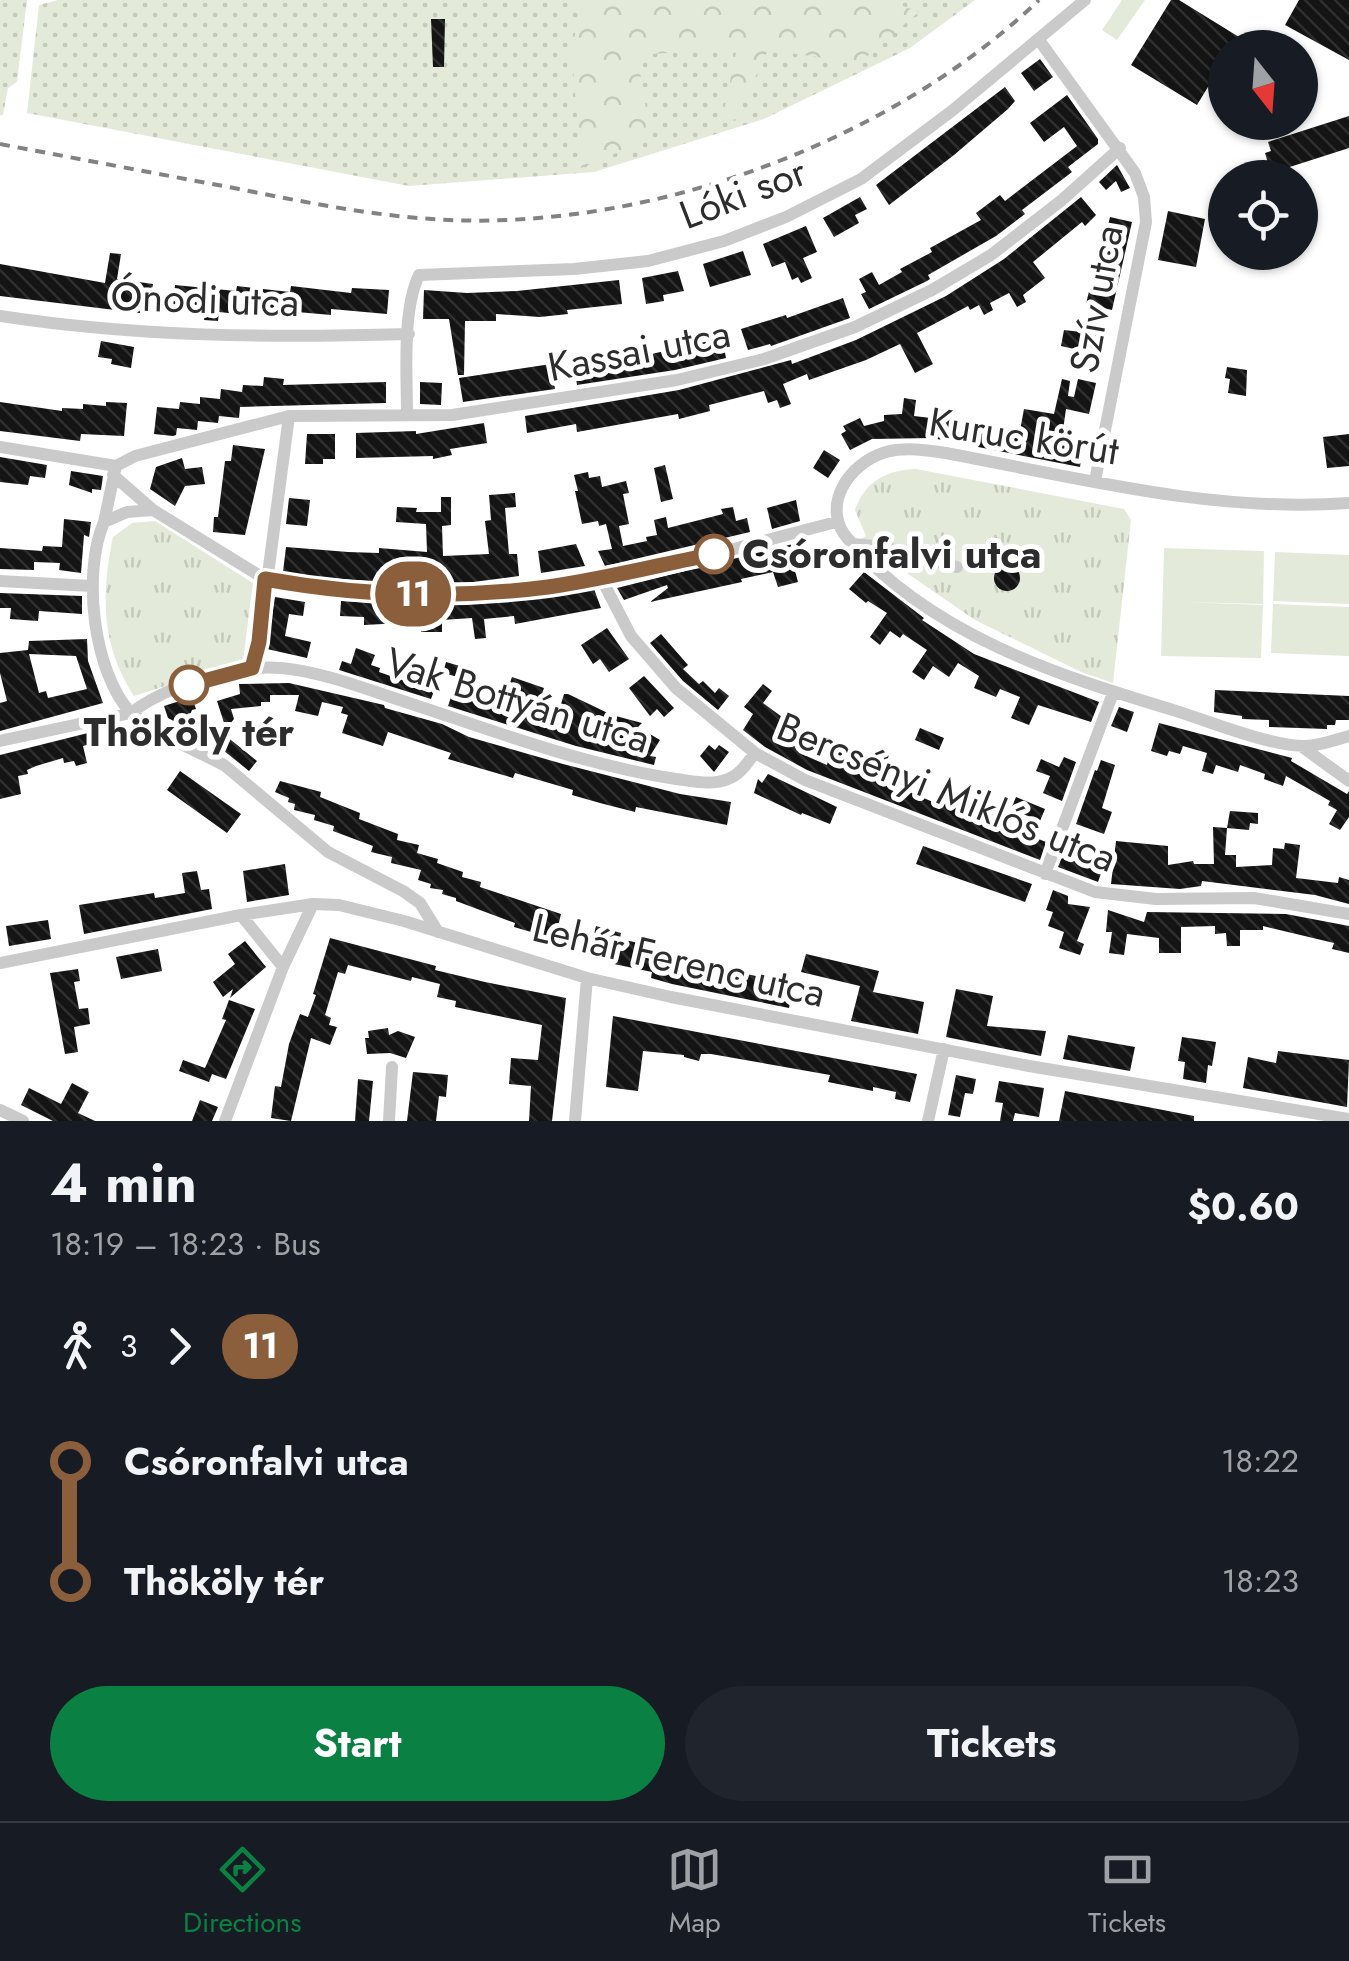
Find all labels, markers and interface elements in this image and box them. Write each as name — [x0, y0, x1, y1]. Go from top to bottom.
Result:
north arrow — [1208, 30, 1318, 140]
map controls — [1208, 30, 1318, 270]
street label: Lóki sor — [671, 142, 815, 244]
button: locate — [1208, 160, 1318, 270]
street label: Szív utca — [1054, 220, 1138, 378]
street label: Ónodi utca — [110, 267, 300, 331]
street label: Kassai utca — [543, 304, 735, 396]
street label: Kuruc körút — [925, 392, 1123, 480]
place label: Csóronfalvi utca — [742, 525, 1042, 583]
marker: Csóronfalvi utca — [695, 535, 733, 573]
line badge: 11 — [368, 562, 458, 626]
text: 11 — [395, 569, 431, 619]
street label: Vak Bottyán utca — [379, 632, 657, 768]
marker: Thököly tér — [170, 666, 208, 704]
street label: Bercsényi Miklós utca — [769, 697, 1125, 887]
place label: Thököly tér — [84, 703, 295, 761]
street label: Lehár Ferenc utca — [527, 898, 831, 1022]
text: 4 min — [50, 1143, 197, 1223]
text: $0.60 — [1187, 1179, 1299, 1234]
text: 18:19 – 18:23 · Bus — [50, 1221, 321, 1267]
icon: walk — [50, 1319, 105, 1374]
icon: forward — [152, 1319, 207, 1374]
text: 11 — [242, 1321, 278, 1371]
text: 3 — [120, 1323, 137, 1369]
text: Csóronfalvi utca — [124, 1434, 409, 1489]
text: 18:22 — [1221, 1438, 1299, 1484]
text: Thököly tér — [124, 1554, 324, 1609]
text: 18:23 — [1222, 1558, 1299, 1604]
button: Start — [50, 1686, 665, 1801]
button: Tickets — [685, 1686, 1299, 1801]
tab: Directions — [183, 1842, 301, 1943]
tab: Map — [667, 1842, 722, 1943]
tab: Tickets — [1088, 1842, 1166, 1943]

